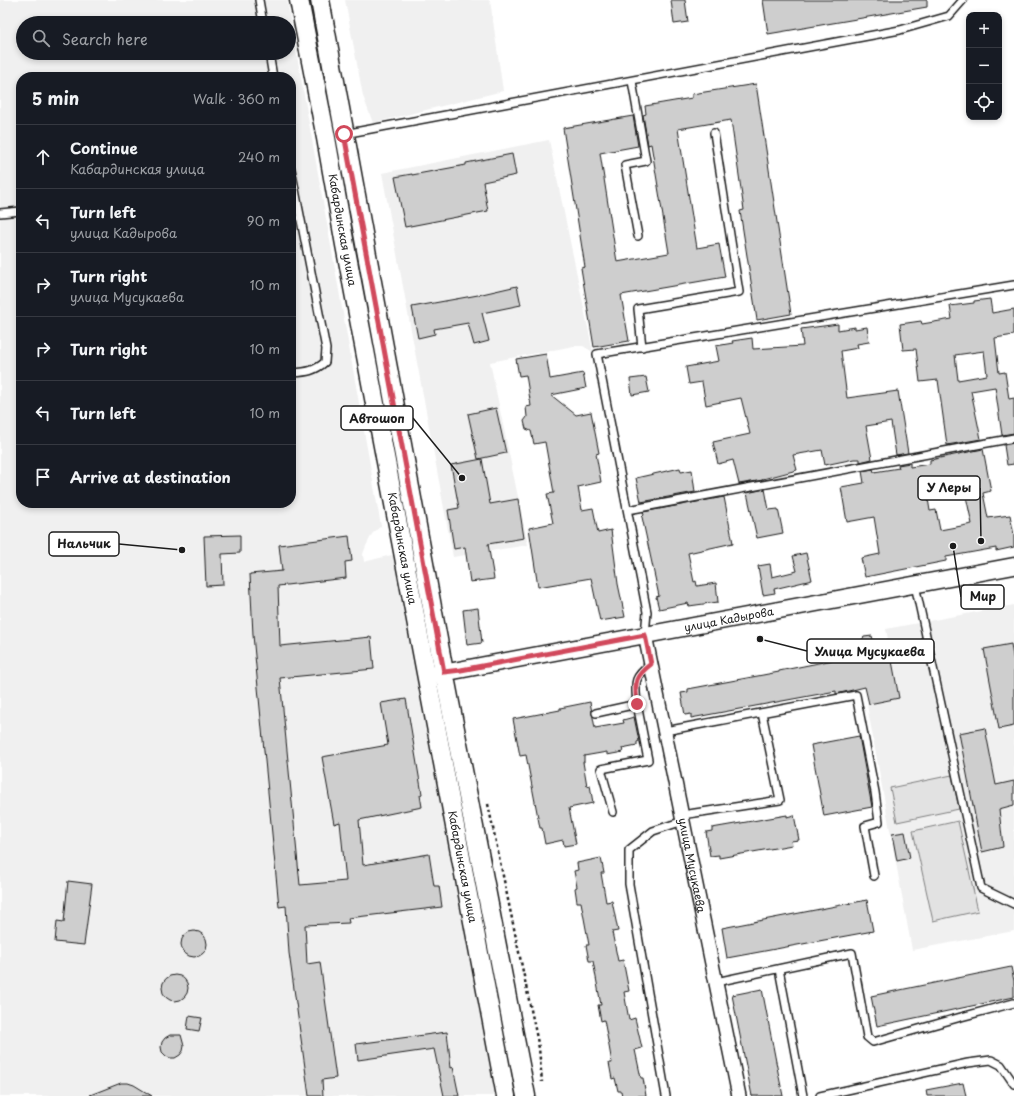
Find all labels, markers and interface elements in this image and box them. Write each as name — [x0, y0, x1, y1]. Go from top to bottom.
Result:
map controls — [966, 12, 1002, 120]
button: + — [966, 12, 1002, 48]
search box — [16, 16, 296, 60]
icon: search — [30, 27, 52, 49]
text: Search here — [62, 27, 148, 50]
button: − — [966, 48, 1002, 84]
button: locate — [966, 84, 1002, 120]
text: 5 min — [32, 85, 79, 111]
text: Walk · 360 m — [193, 89, 280, 108]
route start — [335, 125, 353, 143]
text: Continue — [70, 136, 138, 159]
icon: ahead — [32, 146, 54, 168]
text: 240 m — [238, 147, 280, 166]
text: Кабардинская улица — [70, 159, 205, 178]
street label: Кабардинская улица — [324, 172, 362, 288]
text: Turn left — [70, 200, 136, 223]
icon: left — [32, 210, 54, 232]
text: 90 m — [247, 211, 280, 230]
text: улица Кадырова — [70, 223, 177, 242]
text: Turn right — [70, 264, 147, 287]
icon: right — [32, 274, 54, 296]
text: 10 m — [250, 275, 280, 294]
text: улица Мусукаева — [70, 287, 184, 306]
text: Turn right — [70, 337, 147, 360]
icon: right — [32, 338, 54, 360]
text: 10 m — [250, 339, 280, 358]
text: Turn left — [70, 401, 136, 424]
icon: left — [32, 402, 54, 424]
text: 10 m — [250, 403, 280, 422]
callout: Автошоп — [341, 406, 413, 430]
text: Автошоп — [349, 409, 405, 427]
text: Arrive at destination — [70, 465, 231, 488]
icon: arrive — [32, 466, 54, 488]
callout: У Леры — [918, 476, 980, 500]
text: У Леры — [926, 478, 971, 496]
street label: Кабардинская улица — [384, 491, 422, 606]
callout: Нальчик — [49, 532, 119, 556]
text: Нальчик — [57, 534, 111, 552]
callout: Мир — [961, 585, 1004, 609]
text: Мир — [970, 587, 997, 605]
street label: улица Кадырова — [683, 602, 775, 636]
callout: Улица Мусукаева — [807, 639, 934, 663]
text: Улица Мусукаева — [814, 642, 925, 660]
route end — [628, 695, 646, 713]
street label: Кабардинская улица — [444, 809, 482, 924]
street label: улица Мусукаева — [674, 816, 710, 914]

